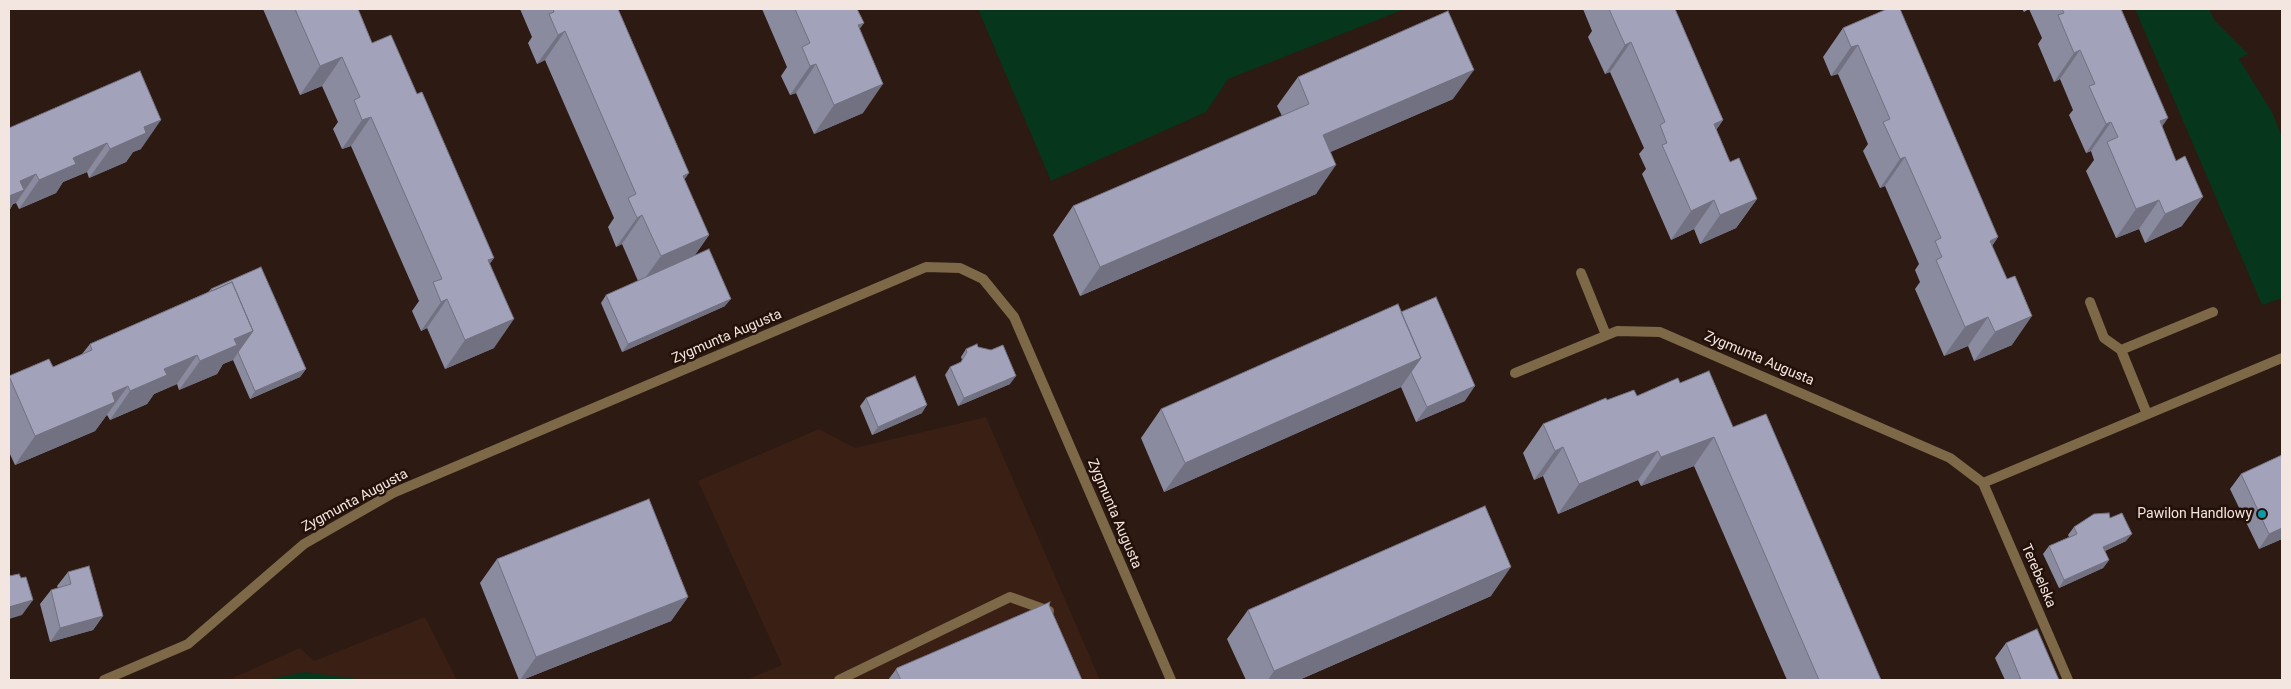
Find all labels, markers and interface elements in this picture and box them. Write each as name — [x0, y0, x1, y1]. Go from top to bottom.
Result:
street label: Zygmunta Augusta — [670, 306, 784, 368]
street label: Zygmunta Augusta — [1702, 328, 1816, 390]
street label: Zygmunta Augusta — [1083, 457, 1145, 571]
street label: Zygmunta Augusta — [299, 466, 411, 536]
place label: Pawilon Handlowy — [2137, 506, 2252, 522]
marker: Pawilon Handlowy — [2256, 508, 2268, 520]
street label: Terebelska — [2017, 542, 2059, 610]

